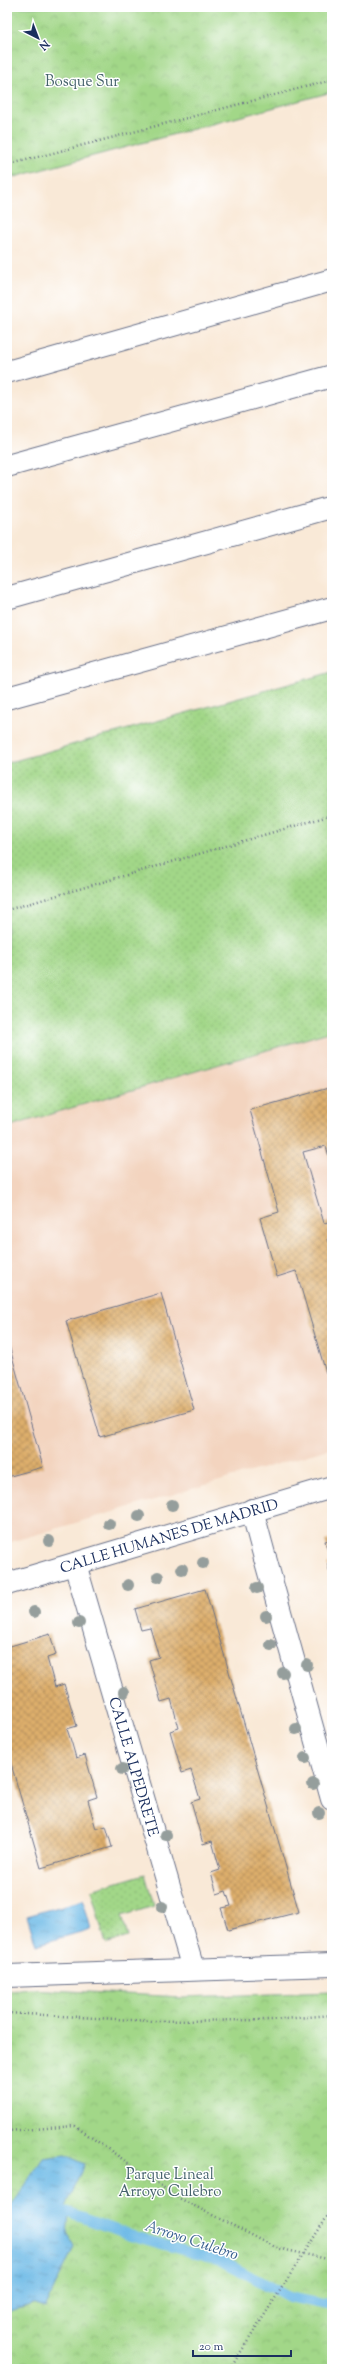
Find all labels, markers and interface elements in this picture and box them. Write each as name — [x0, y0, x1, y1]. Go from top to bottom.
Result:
north arrow — [18, 18, 58, 58]
text: N — [35, 35, 53, 54]
park label: Bosque Sur — [45, 72, 119, 93]
street label: CALLE HUMANES DE MADRID — [58, 1495, 281, 1580]
street label: CALLE ALPEDRETE — [102, 1695, 163, 1839]
park label: Parque Lineal Arroyo Culebro — [119, 2165, 221, 2203]
water label: Arroyo Culebro — [142, 2215, 241, 2267]
scale bar — [193, 2332, 291, 2358]
text: 20 m — [199, 2338, 224, 2356]

